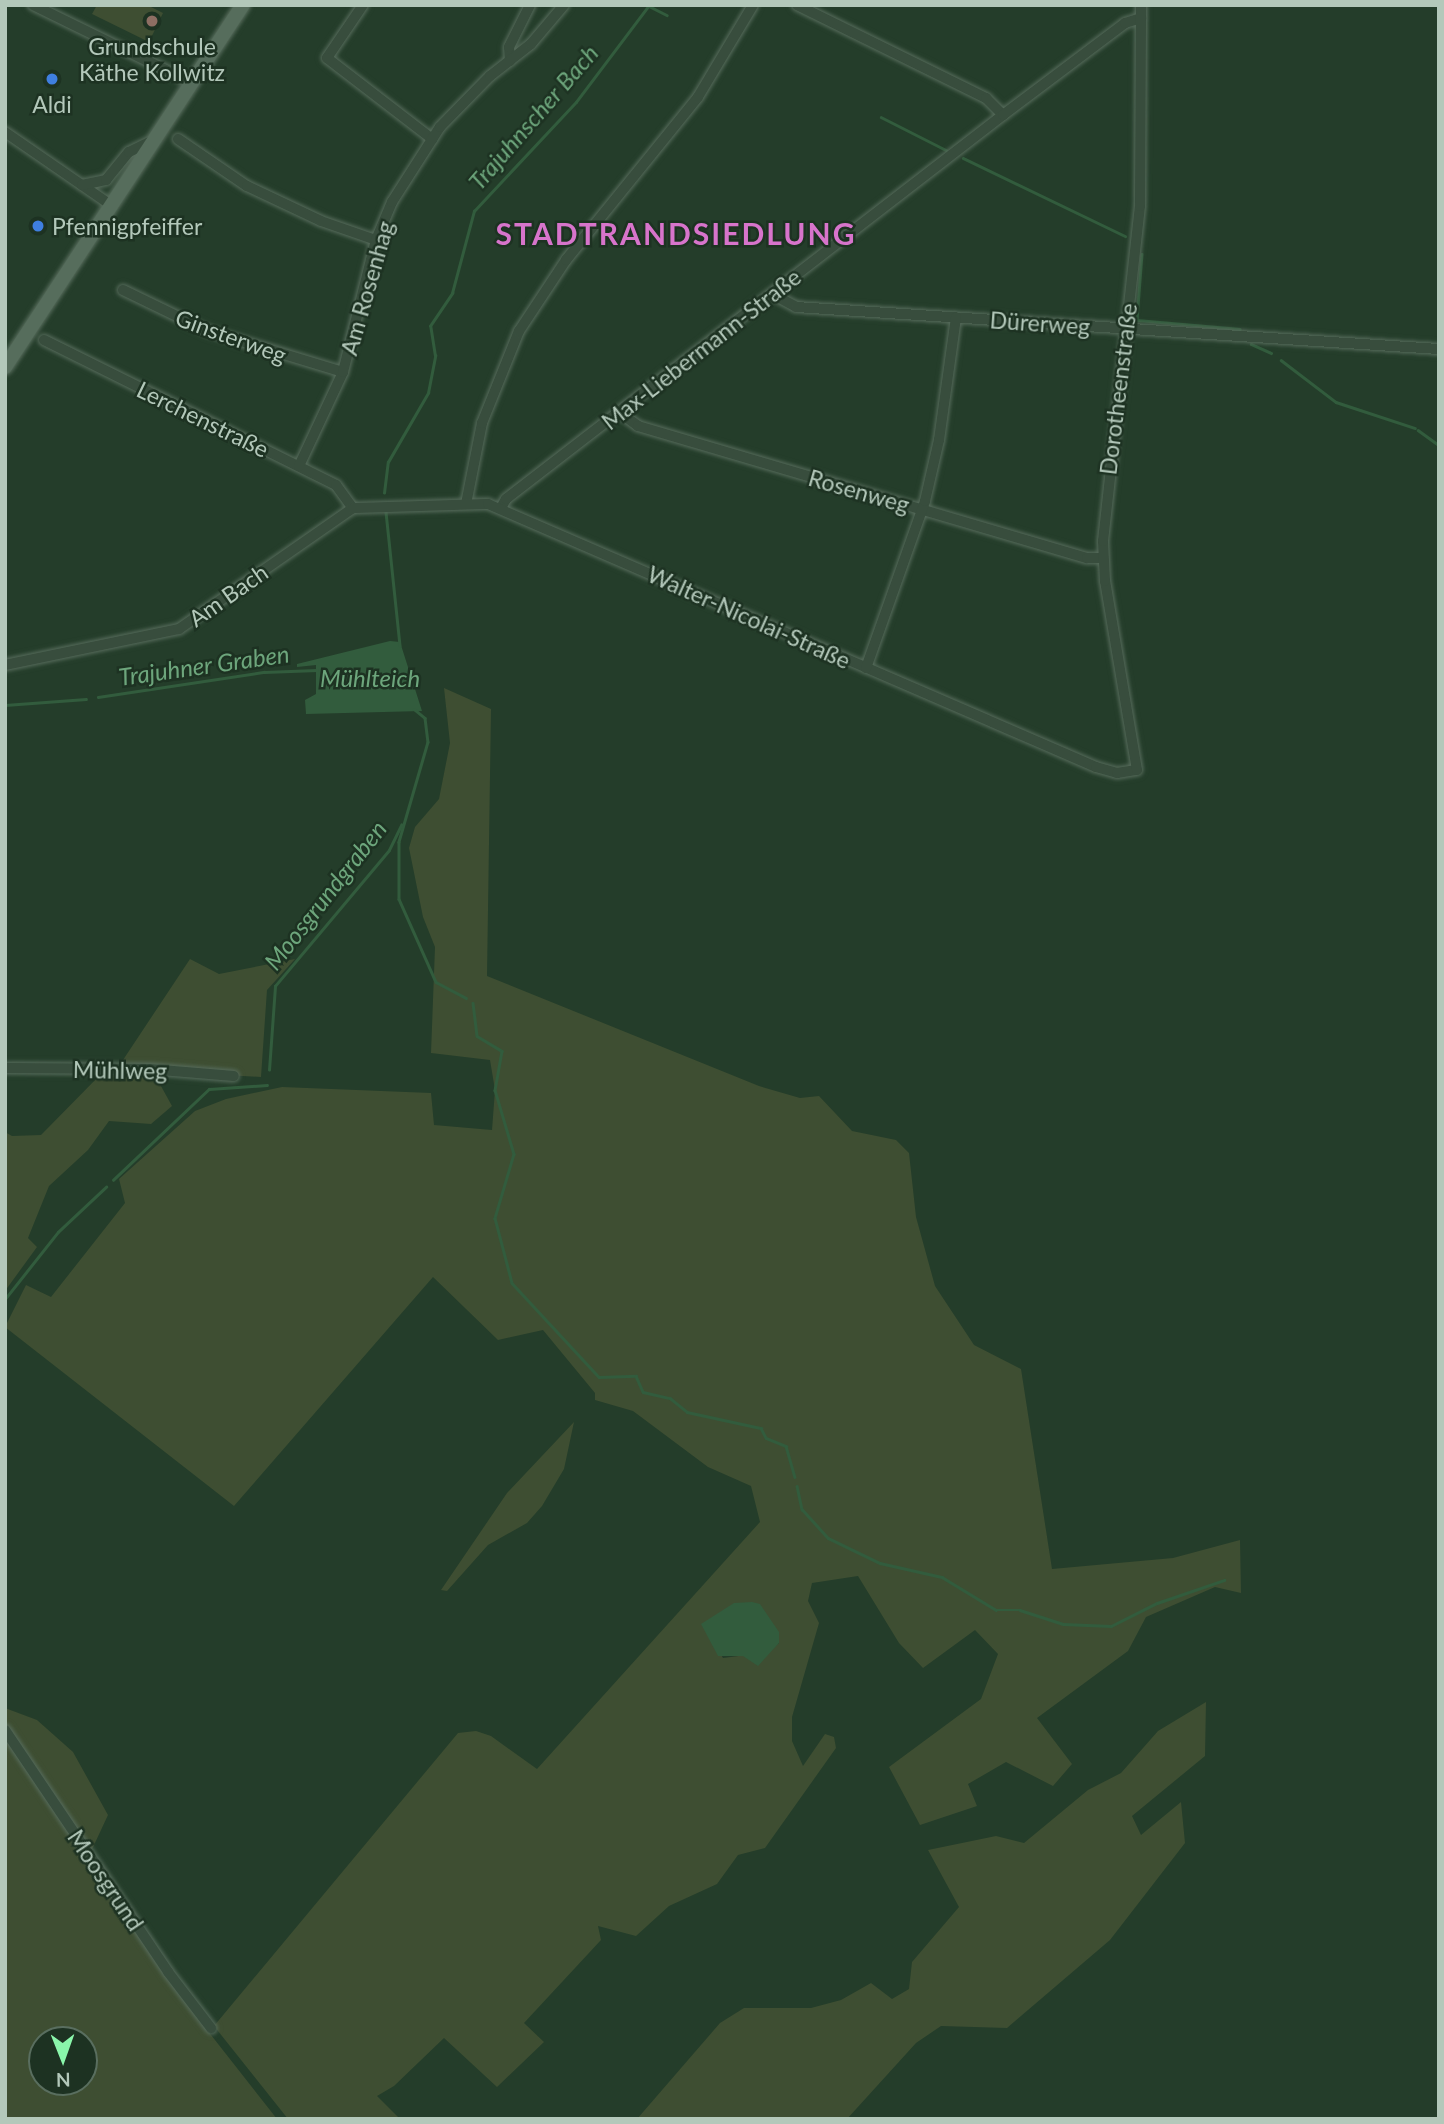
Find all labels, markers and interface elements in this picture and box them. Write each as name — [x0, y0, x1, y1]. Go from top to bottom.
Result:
marker: Grundschule Käthe Kollwitz — [144, 13, 160, 29]
place label: Grundschule Käthe Kollwitz — [79, 32, 225, 86]
water label: Trajuhnscher Bach — [462, 38, 604, 196]
marker: Aldi — [44, 71, 60, 87]
place label: Aldi — [32, 90, 72, 118]
place label: Pfennigpfeiffer — [52, 212, 202, 240]
district label: STADTRANDSIEDLUNG — [498, 215, 854, 251]
marker: Pfennigpfeiffer — [30, 218, 46, 234]
street label: Am Rosenhag — [335, 218, 399, 358]
street label: Max-Liebermann-Straße — [596, 263, 806, 435]
street label: Dorotheenstraße — [1094, 302, 1142, 476]
street label: Ginsterweg — [172, 303, 290, 369]
street label: Dürerweg — [989, 306, 1091, 340]
street label: Lerchenstraße — [133, 375, 273, 463]
street label: Rosenweg — [805, 463, 913, 519]
street label: Am Bach — [183, 558, 273, 632]
street label: Walter-Nicolai-Straße — [643, 560, 855, 674]
water label: Trajuhner Graben — [117, 639, 291, 691]
water label: Mühlteich — [320, 664, 420, 692]
water label: Moosgrundgraben — [258, 815, 392, 975]
street label: Mühlweg — [73, 1055, 167, 1085]
street label: Moosgrund — [62, 1824, 150, 1936]
north arrow — [28, 2026, 98, 2096]
text: N — [56, 2069, 71, 2092]

